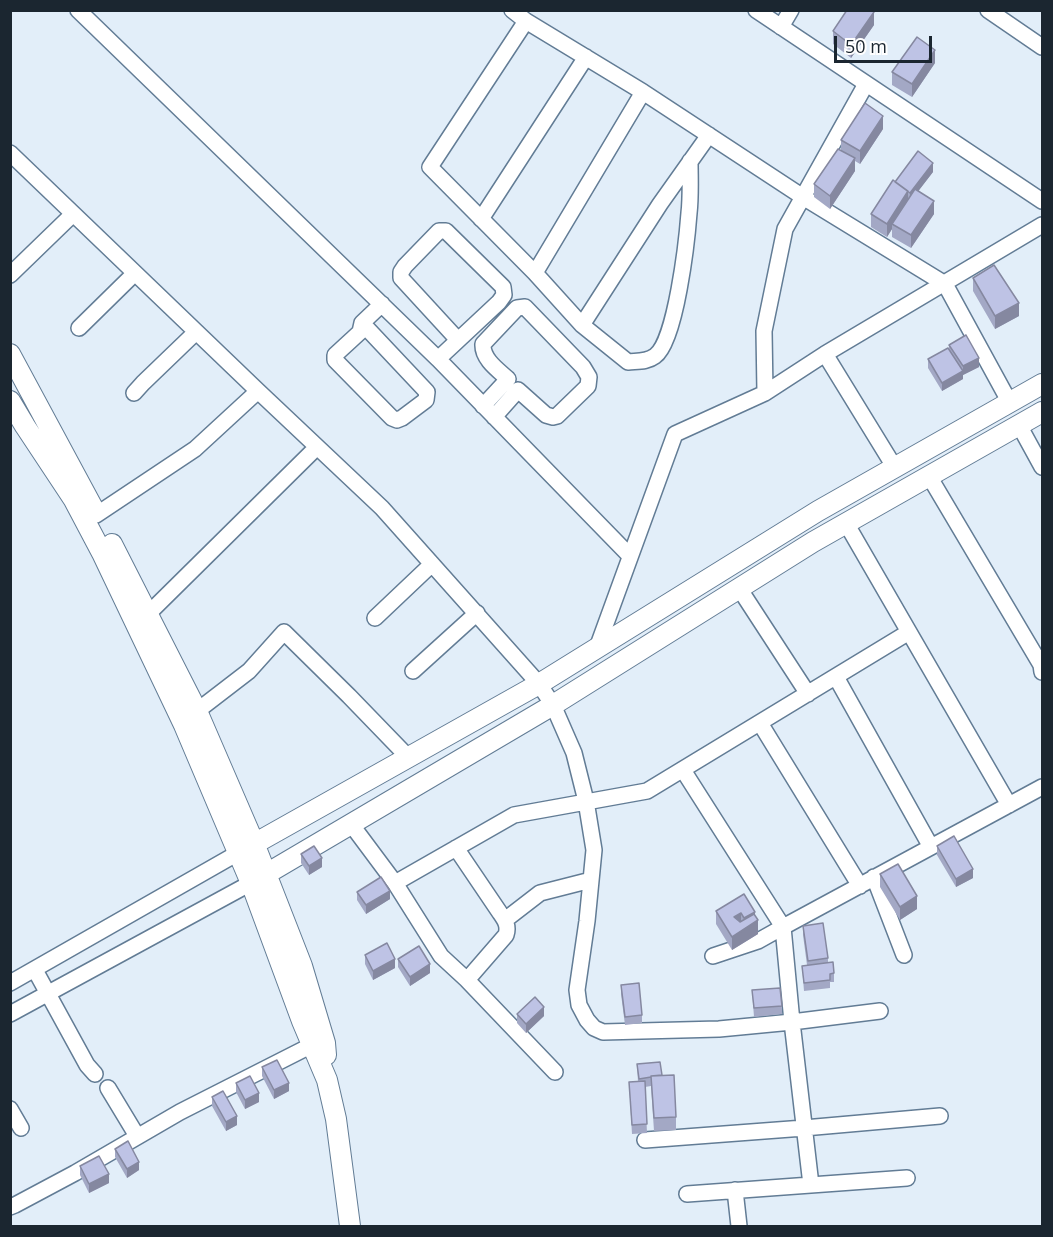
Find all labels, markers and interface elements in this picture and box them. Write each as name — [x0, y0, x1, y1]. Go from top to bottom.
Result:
scale bar — [837, 24, 934, 62]
text: 50 m — [845, 34, 887, 58]

